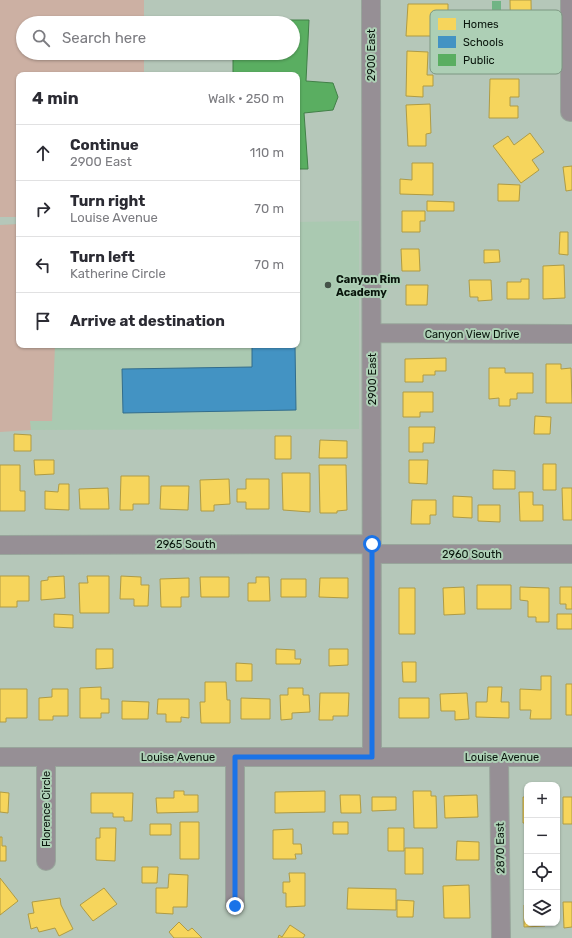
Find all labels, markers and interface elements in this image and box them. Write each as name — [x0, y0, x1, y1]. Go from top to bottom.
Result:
legend — [430, 10, 562, 74]
search box — [16, 16, 300, 60]
text: Homes — [463, 18, 499, 31]
icon: search — [30, 27, 52, 49]
street label: 2900 East — [365, 28, 378, 81]
text: Search here — [62, 29, 146, 47]
text: Schools — [463, 36, 504, 49]
text: Public — [463, 54, 495, 67]
text: 4 min — [32, 88, 79, 108]
text: Walk · 250 m — [208, 91, 284, 106]
text: Continue — [70, 136, 139, 154]
icon: ahead — [32, 142, 54, 164]
text: 110 m — [250, 145, 284, 160]
text: 2900 East — [70, 154, 132, 169]
text: Turn right — [70, 192, 145, 210]
icon: right — [32, 198, 54, 220]
text: 70 m — [254, 201, 284, 216]
text: Louise Avenue — [70, 210, 158, 225]
text: Turn left — [70, 248, 135, 266]
icon: left — [32, 254, 54, 276]
text: 70 m — [254, 257, 284, 272]
text: Katherine Circle — [70, 266, 166, 281]
place label: Canyon Rim Academy — [336, 273, 400, 299]
marker: Canyon Rim Academy — [323, 280, 333, 290]
icon: arrive — [32, 310, 54, 332]
text: Arrive at destination — [70, 312, 225, 330]
street label: Canyon View Drive — [425, 328, 519, 341]
street label: 2900 East — [366, 352, 379, 405]
route start — [363, 535, 381, 553]
street label: 2965 South — [156, 538, 216, 551]
street label: 2960 South — [442, 548, 502, 561]
street label: Louise Avenue — [141, 751, 215, 764]
street label: Louise Avenue — [465, 751, 539, 764]
street label: Florence Circle — [40, 771, 53, 847]
map controls — [524, 782, 560, 926]
button: + — [524, 782, 560, 818]
button: − — [524, 818, 560, 854]
street label: 2870 East — [494, 821, 507, 874]
button: locate — [524, 854, 560, 890]
button: layers — [524, 890, 560, 926]
route end — [226, 897, 244, 915]

